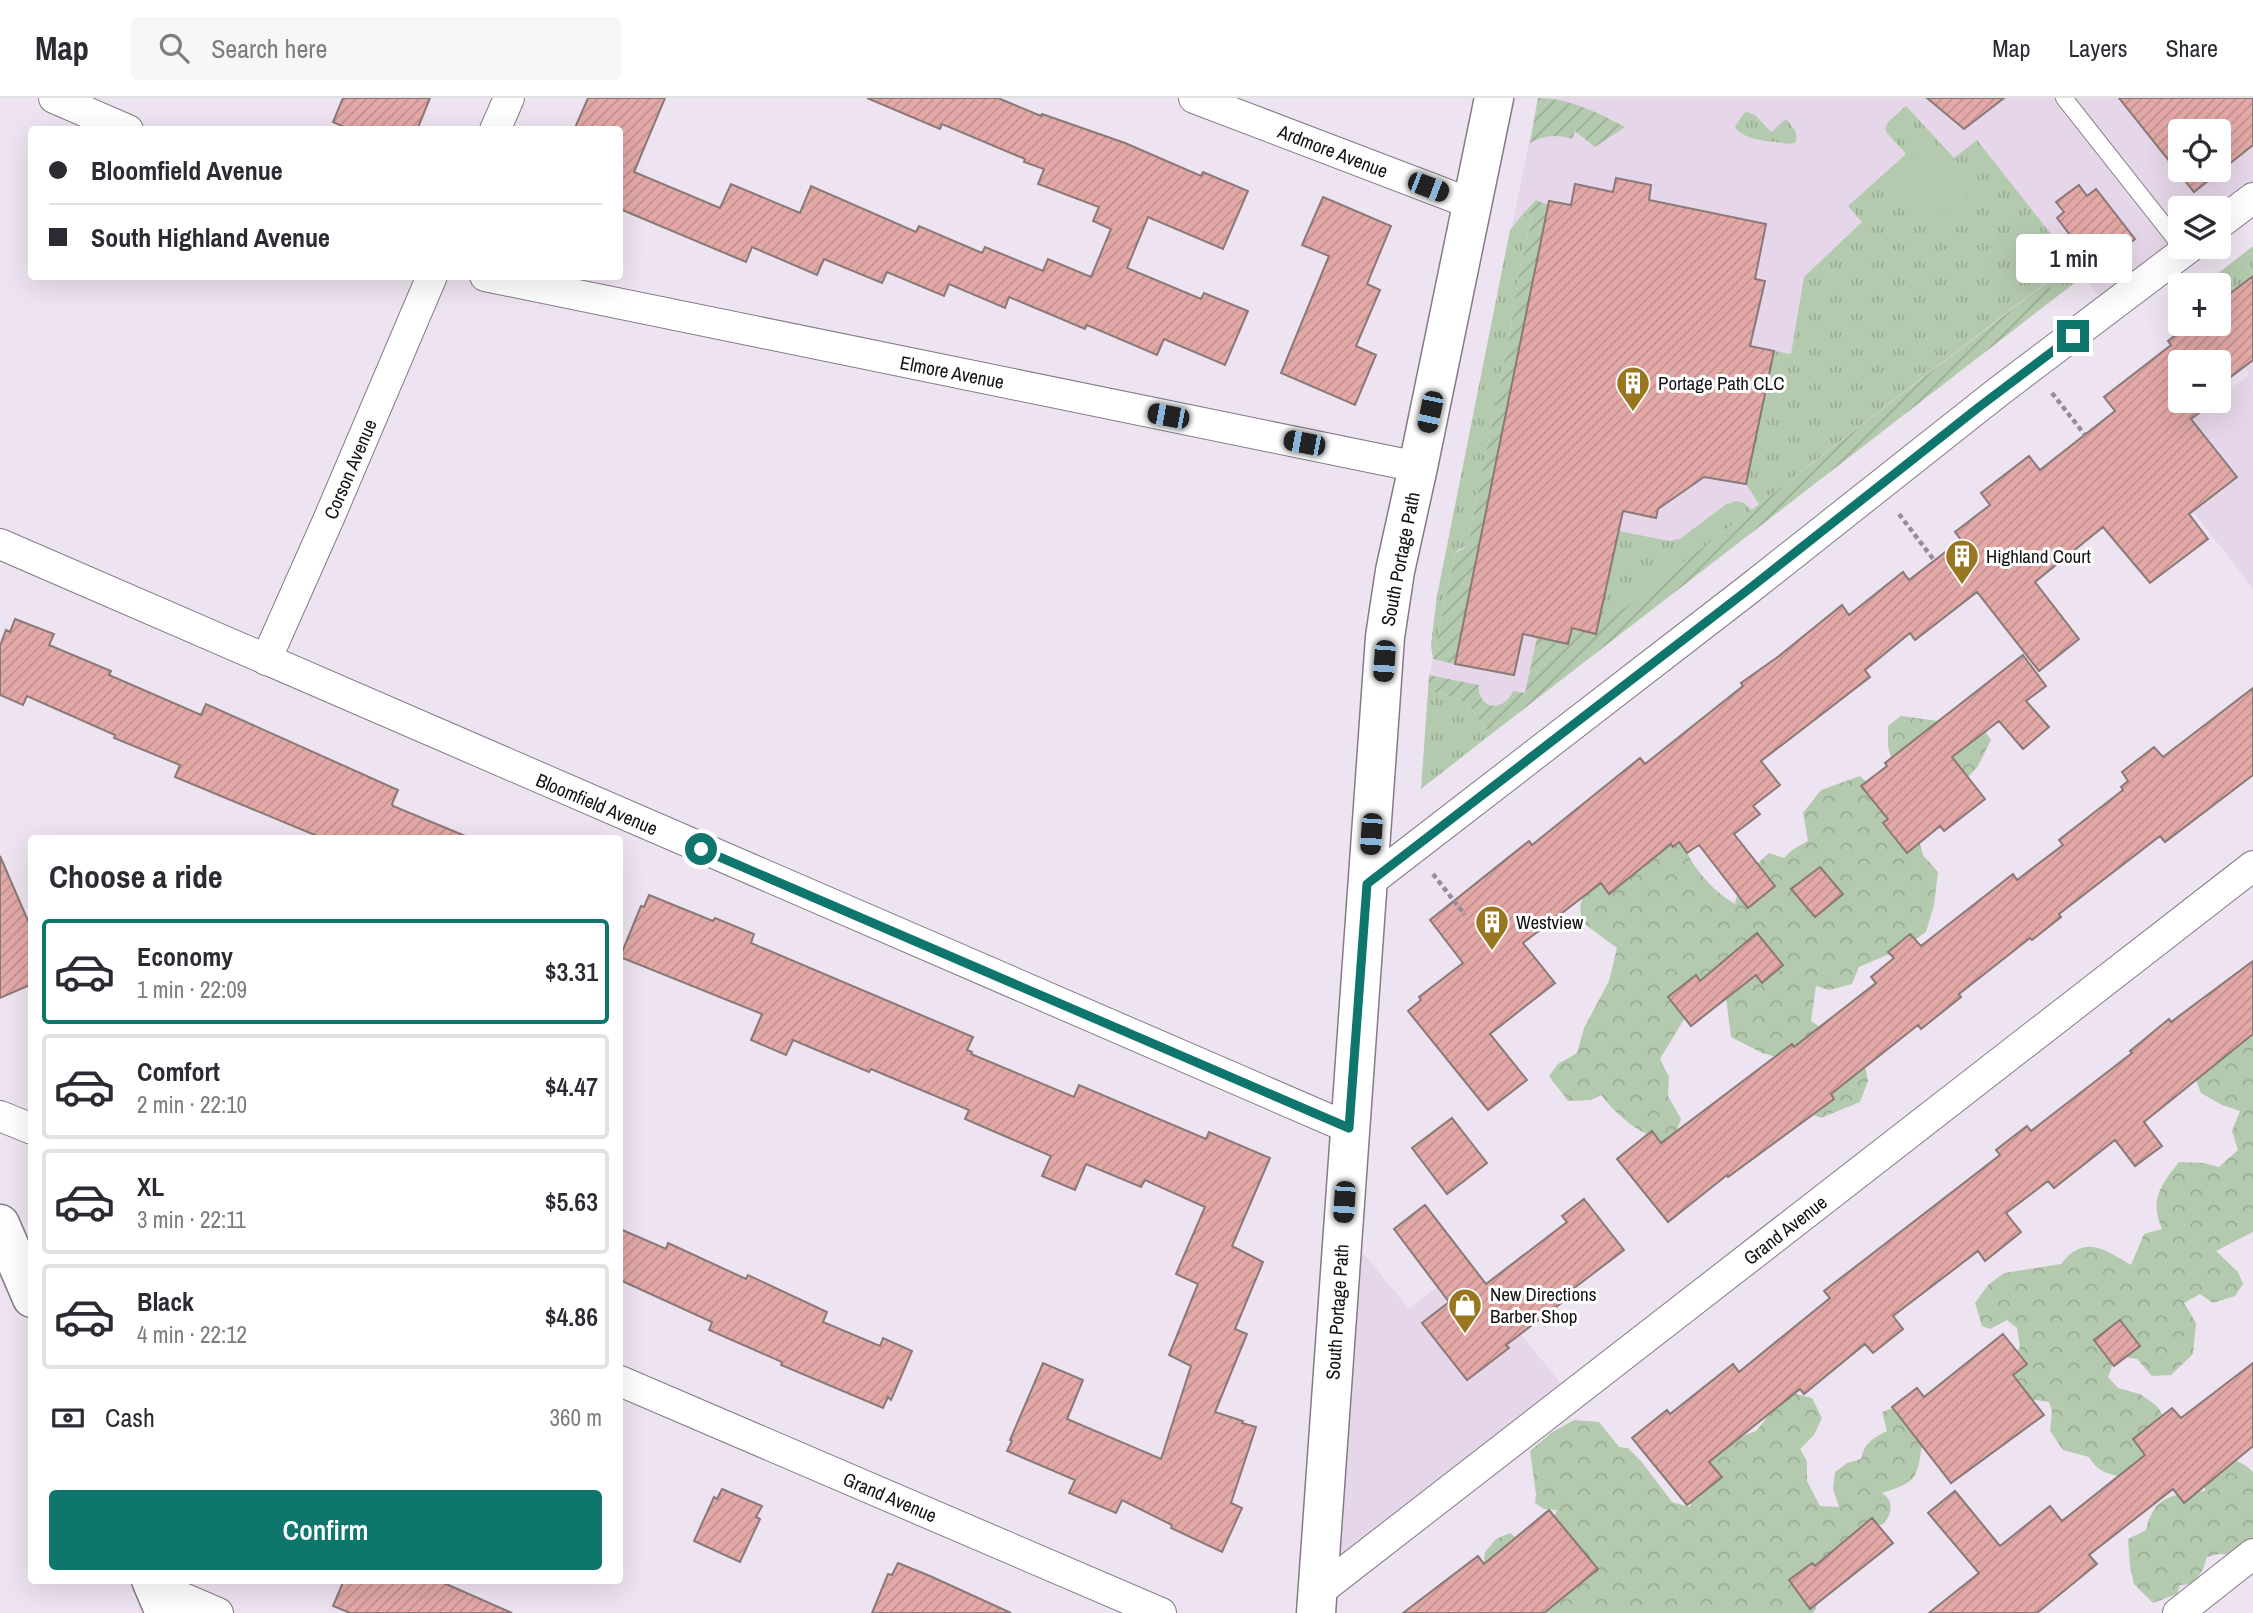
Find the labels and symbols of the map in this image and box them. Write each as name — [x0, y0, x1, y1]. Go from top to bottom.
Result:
street label: Ardmore Avenue — [1273, 118, 1392, 184]
car — [1405, 170, 1452, 204]
callout: 1 min — [2015, 234, 2131, 284]
route end — [2057, 320, 2089, 352]
street label: Elmore Avenue — [898, 349, 1006, 395]
building icon: Portage Path CLC — [1614, 364, 1652, 413]
place label: Portage Path CLC — [1658, 370, 1784, 396]
car — [1416, 389, 1445, 435]
car — [1146, 402, 1191, 430]
street label: Corson Avenue — [317, 415, 383, 523]
car — [1282, 429, 1327, 457]
street label: South Portage Path — [1374, 490, 1426, 628]
building icon: Highland Court — [1943, 537, 1981, 586]
place label: Highland Court — [1986, 543, 2091, 569]
car — [1373, 639, 1396, 683]
street label: Bloomfield Avenue — [532, 767, 662, 841]
car — [1360, 812, 1383, 856]
route start — [685, 833, 717, 865]
building icon: Westview — [1473, 903, 1511, 952]
place label: Westview — [1516, 909, 1584, 935]
car — [1333, 1180, 1356, 1224]
street label: Grand Avenue — [1738, 1189, 1832, 1271]
street label: South Portage Path — [1319, 1243, 1355, 1381]
place label: New Directions Barber Shop — [1490, 1281, 1597, 1329]
shop icon: New Directions Barber Shop — [1446, 1286, 1484, 1335]
street label: Grand Avenue — [839, 1466, 941, 1528]

